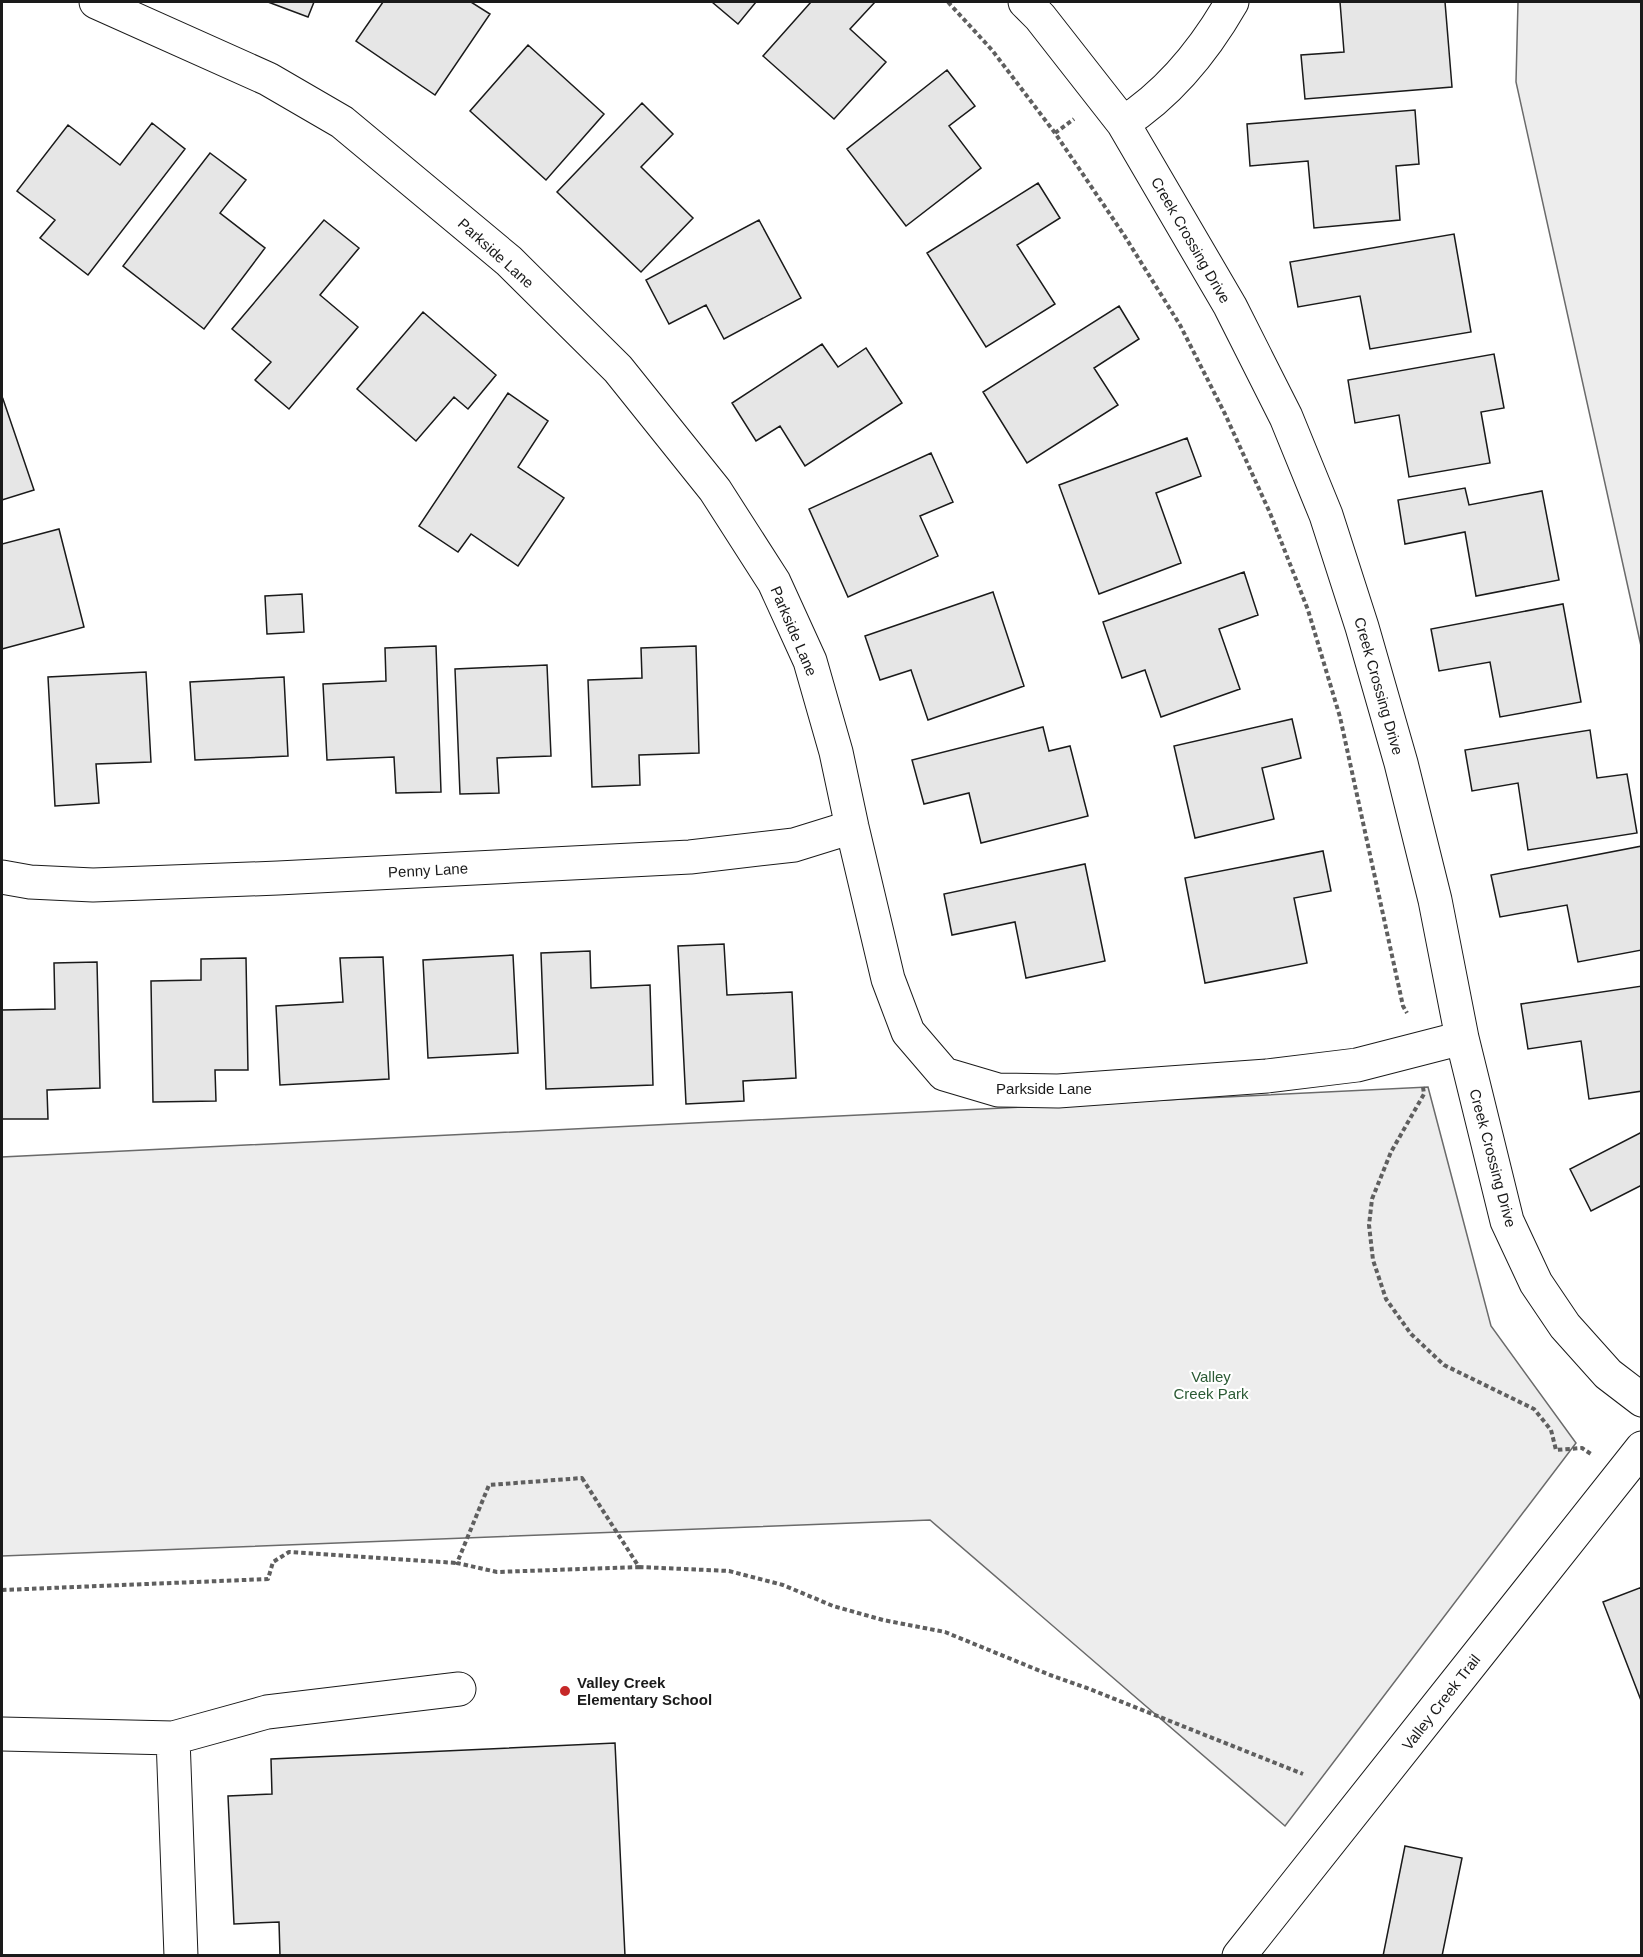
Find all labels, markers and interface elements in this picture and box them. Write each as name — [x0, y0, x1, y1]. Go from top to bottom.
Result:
street label: Creek Crossing Drive — [1148, 174, 1234, 306]
street label: Parkside Lane — [455, 215, 537, 291]
street label: Parkside Lane — [767, 584, 821, 678]
street label: Creek Crossing Drive — [1351, 615, 1407, 757]
street label: Penny Lane — [388, 859, 468, 881]
street label: Parkside Lane — [996, 1080, 1092, 1097]
street label: Creek Crossing Drive — [1466, 1087, 1520, 1229]
park label: Valley Creek Park — [1173, 1368, 1249, 1402]
street label: Valley Creek Trail — [1398, 1651, 1484, 1753]
place label: Valley Creek Elementary School — [577, 1674, 712, 1708]
marker: Valley Creek Elementary School — [558, 1684, 572, 1698]

